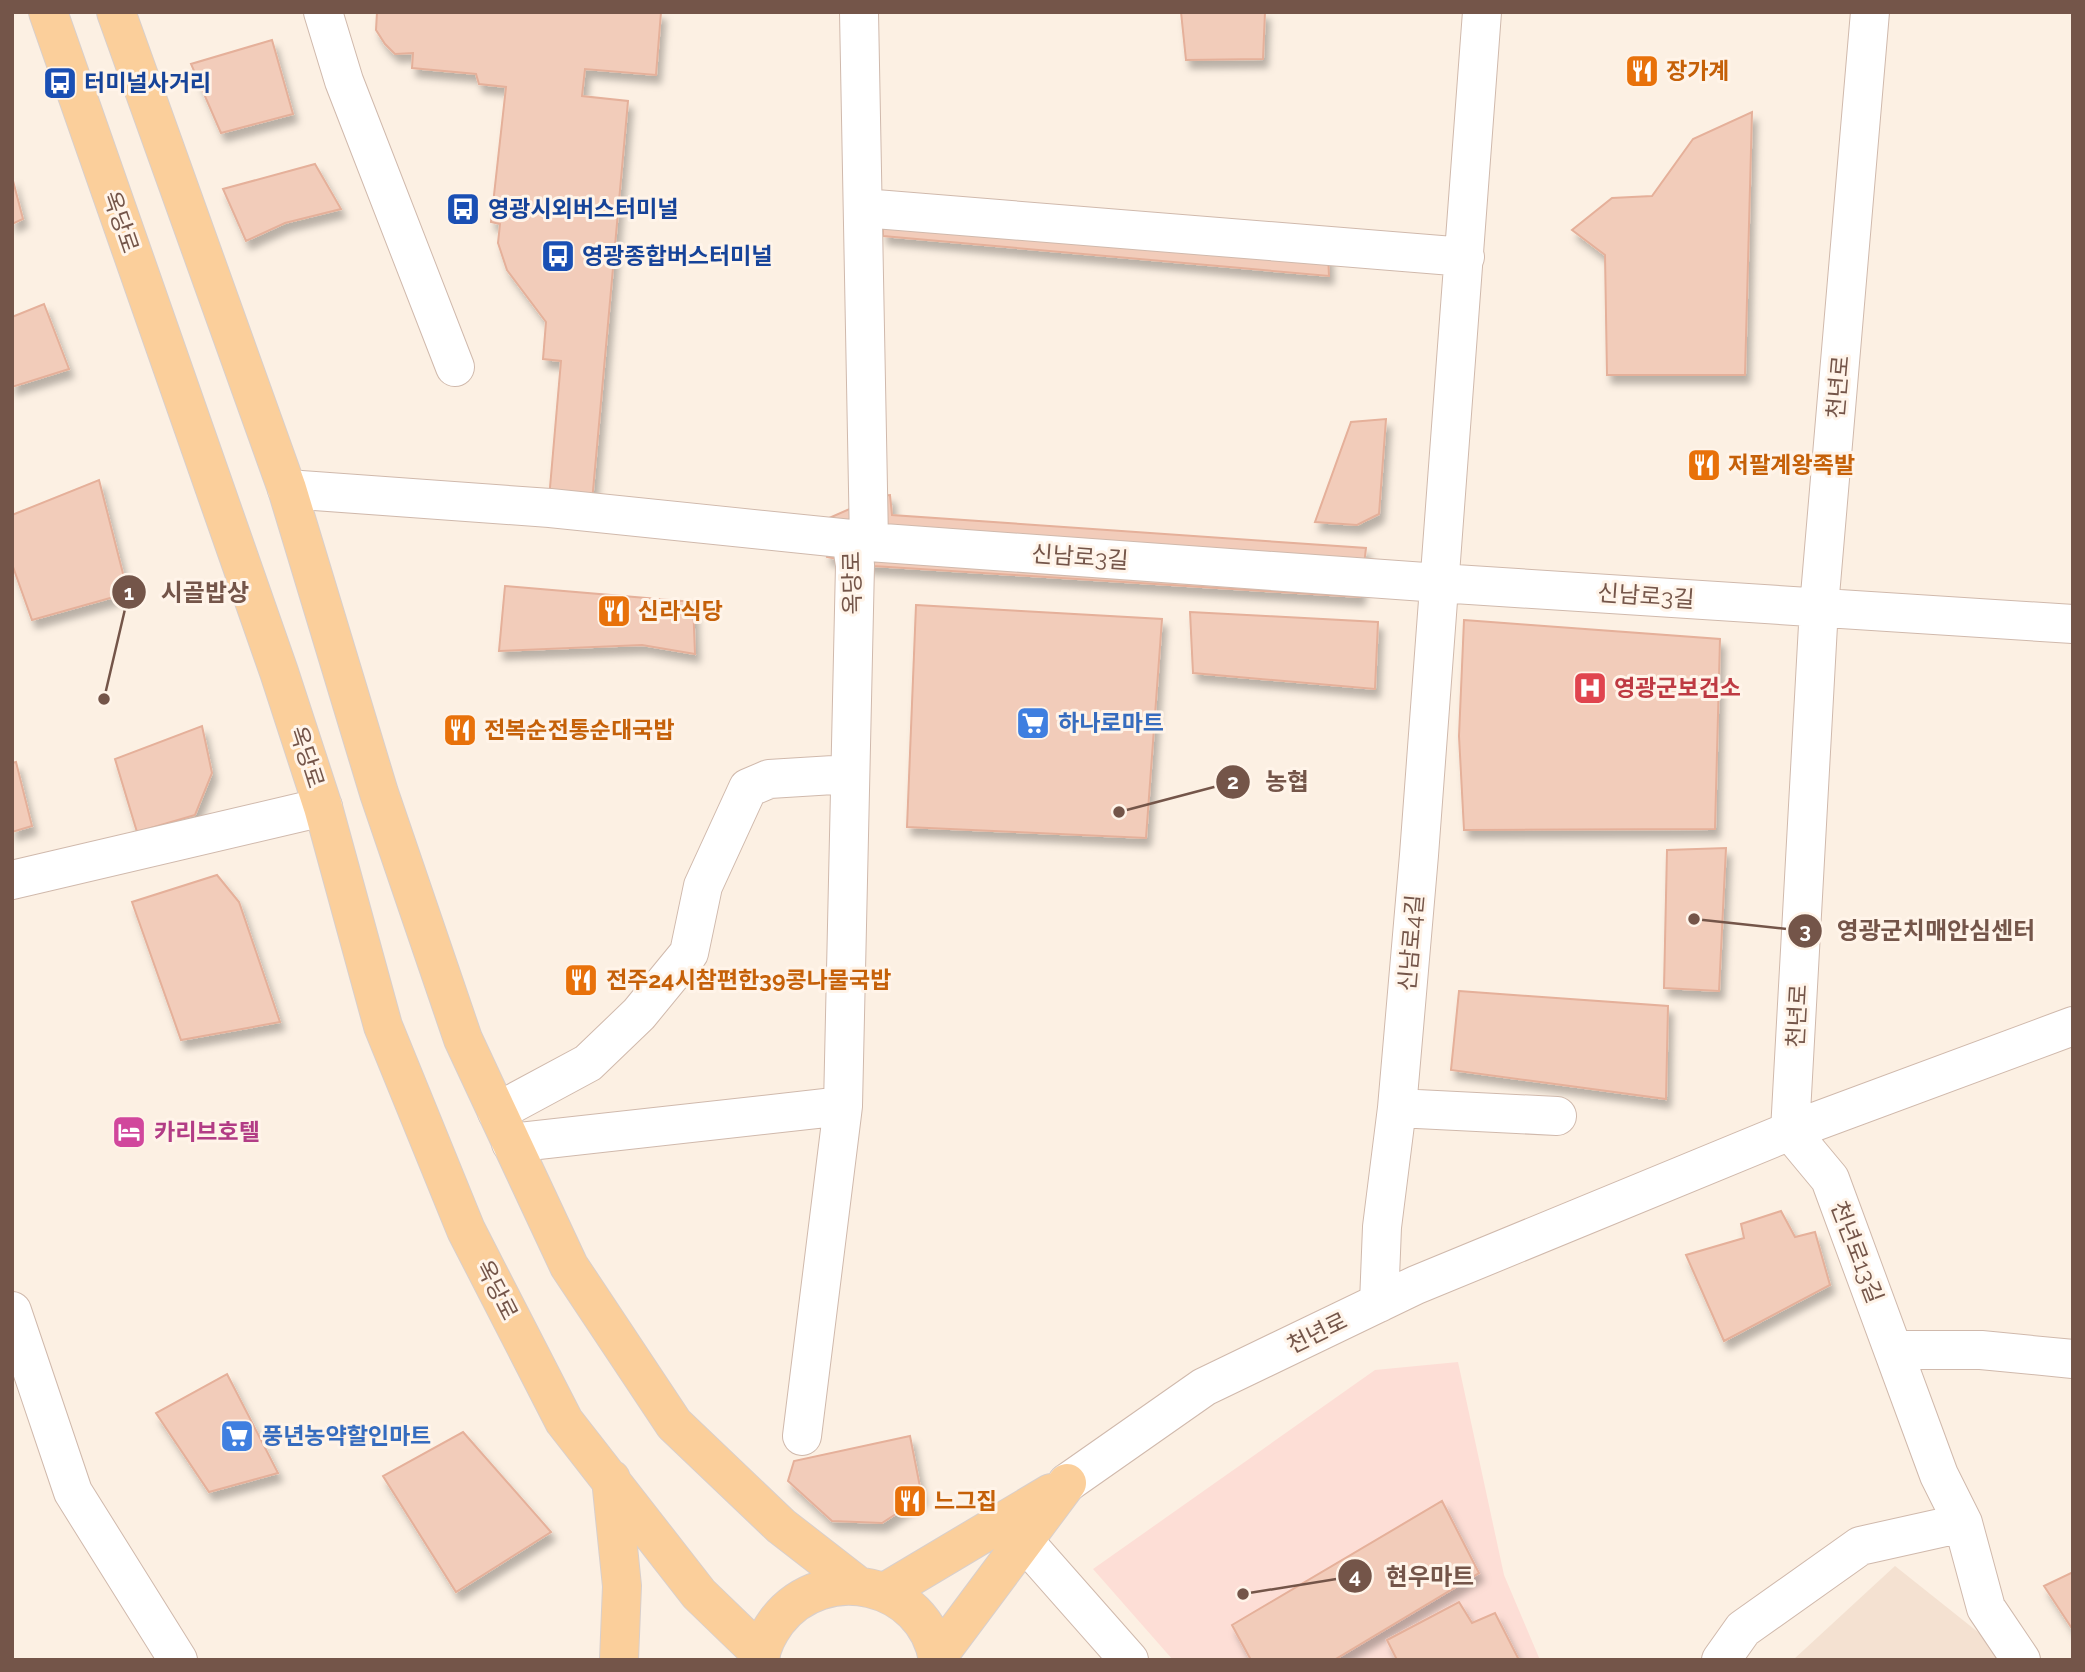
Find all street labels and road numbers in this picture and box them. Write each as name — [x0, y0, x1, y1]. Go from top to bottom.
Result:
street label: 옥당로 — [98, 187, 145, 256]
street label: 천년로 — [1821, 354, 1854, 420]
street label: 신남로3길 — [1031, 540, 1129, 573]
street label: 옥당로 — [837, 551, 866, 615]
street label: 신남로3길 — [1597, 579, 1695, 612]
street label: 옥당로 — [285, 722, 330, 791]
street label: 신남로4길 — [1393, 893, 1428, 993]
street label: 천년로 — [1781, 984, 1812, 1048]
street label: 천년로13길 — [1826, 1197, 1889, 1307]
street label: 옥당로 — [471, 1255, 524, 1324]
street label: 천년로 — [1282, 1307, 1351, 1359]

